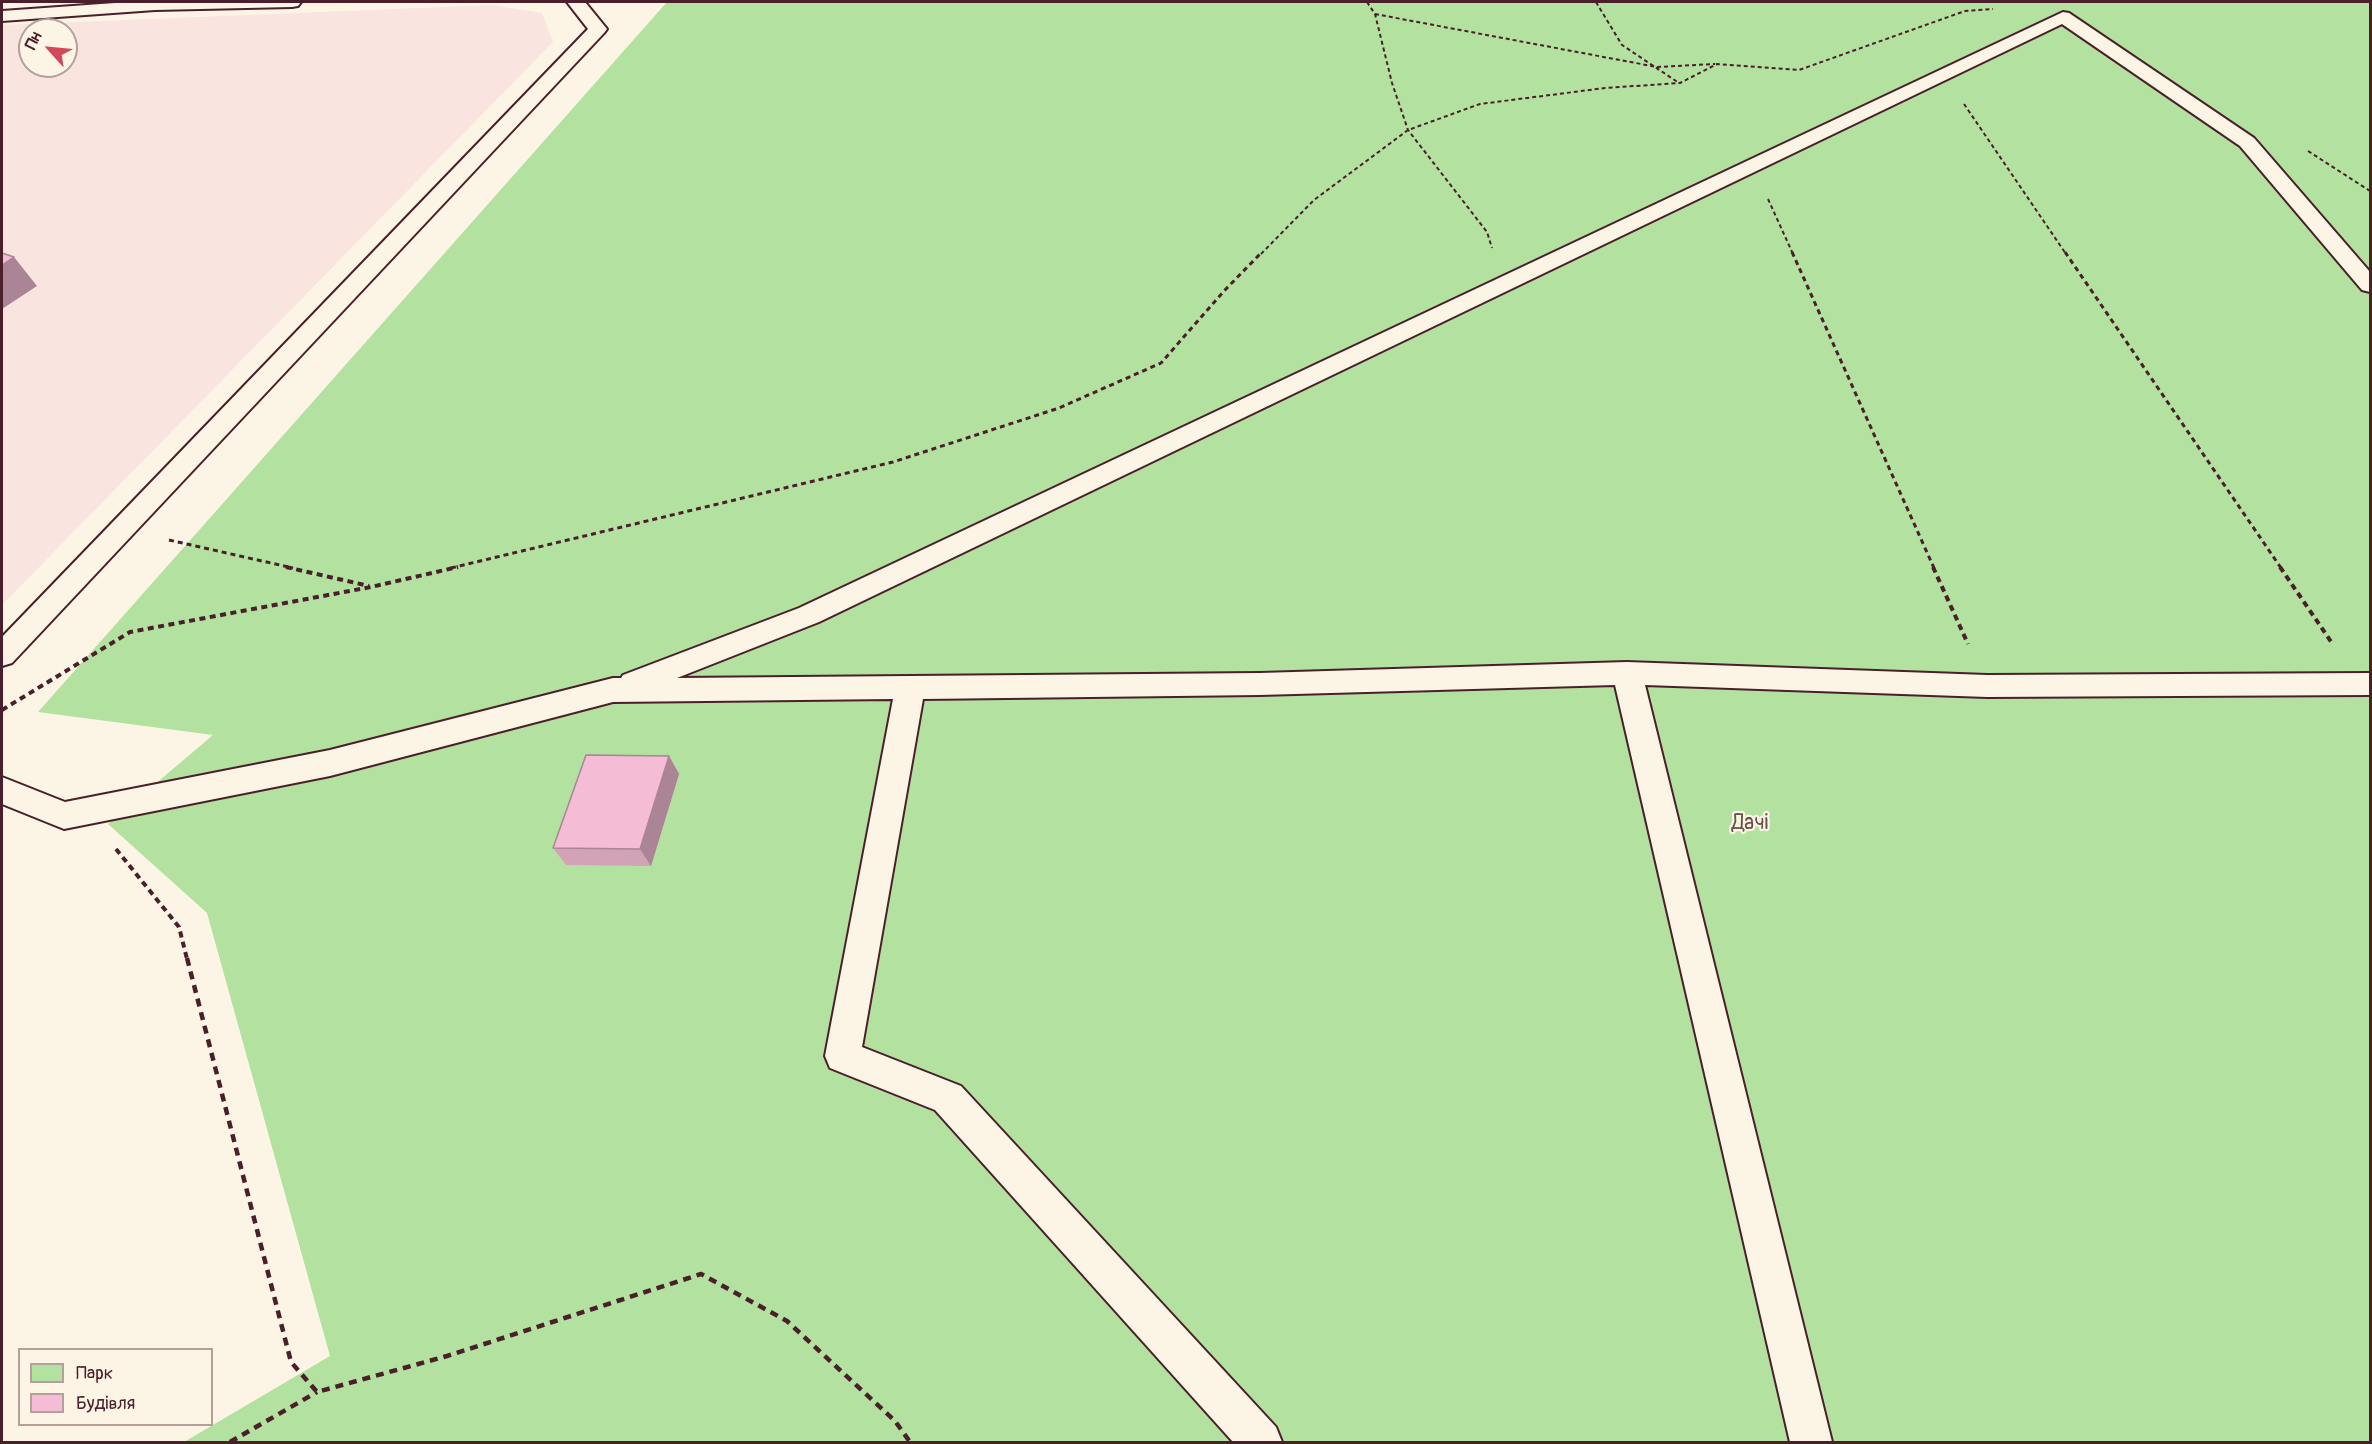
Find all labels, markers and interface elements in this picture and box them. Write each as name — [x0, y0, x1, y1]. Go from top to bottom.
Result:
north arrow — [18, 18, 78, 78]
text: Пн — [21, 28, 47, 53]
park label: Дачі — [1732, 811, 1768, 837]
legend — [18, 1348, 213, 1426]
text: Парк — [76, 1362, 113, 1385]
text: Будівля — [76, 1392, 135, 1415]

